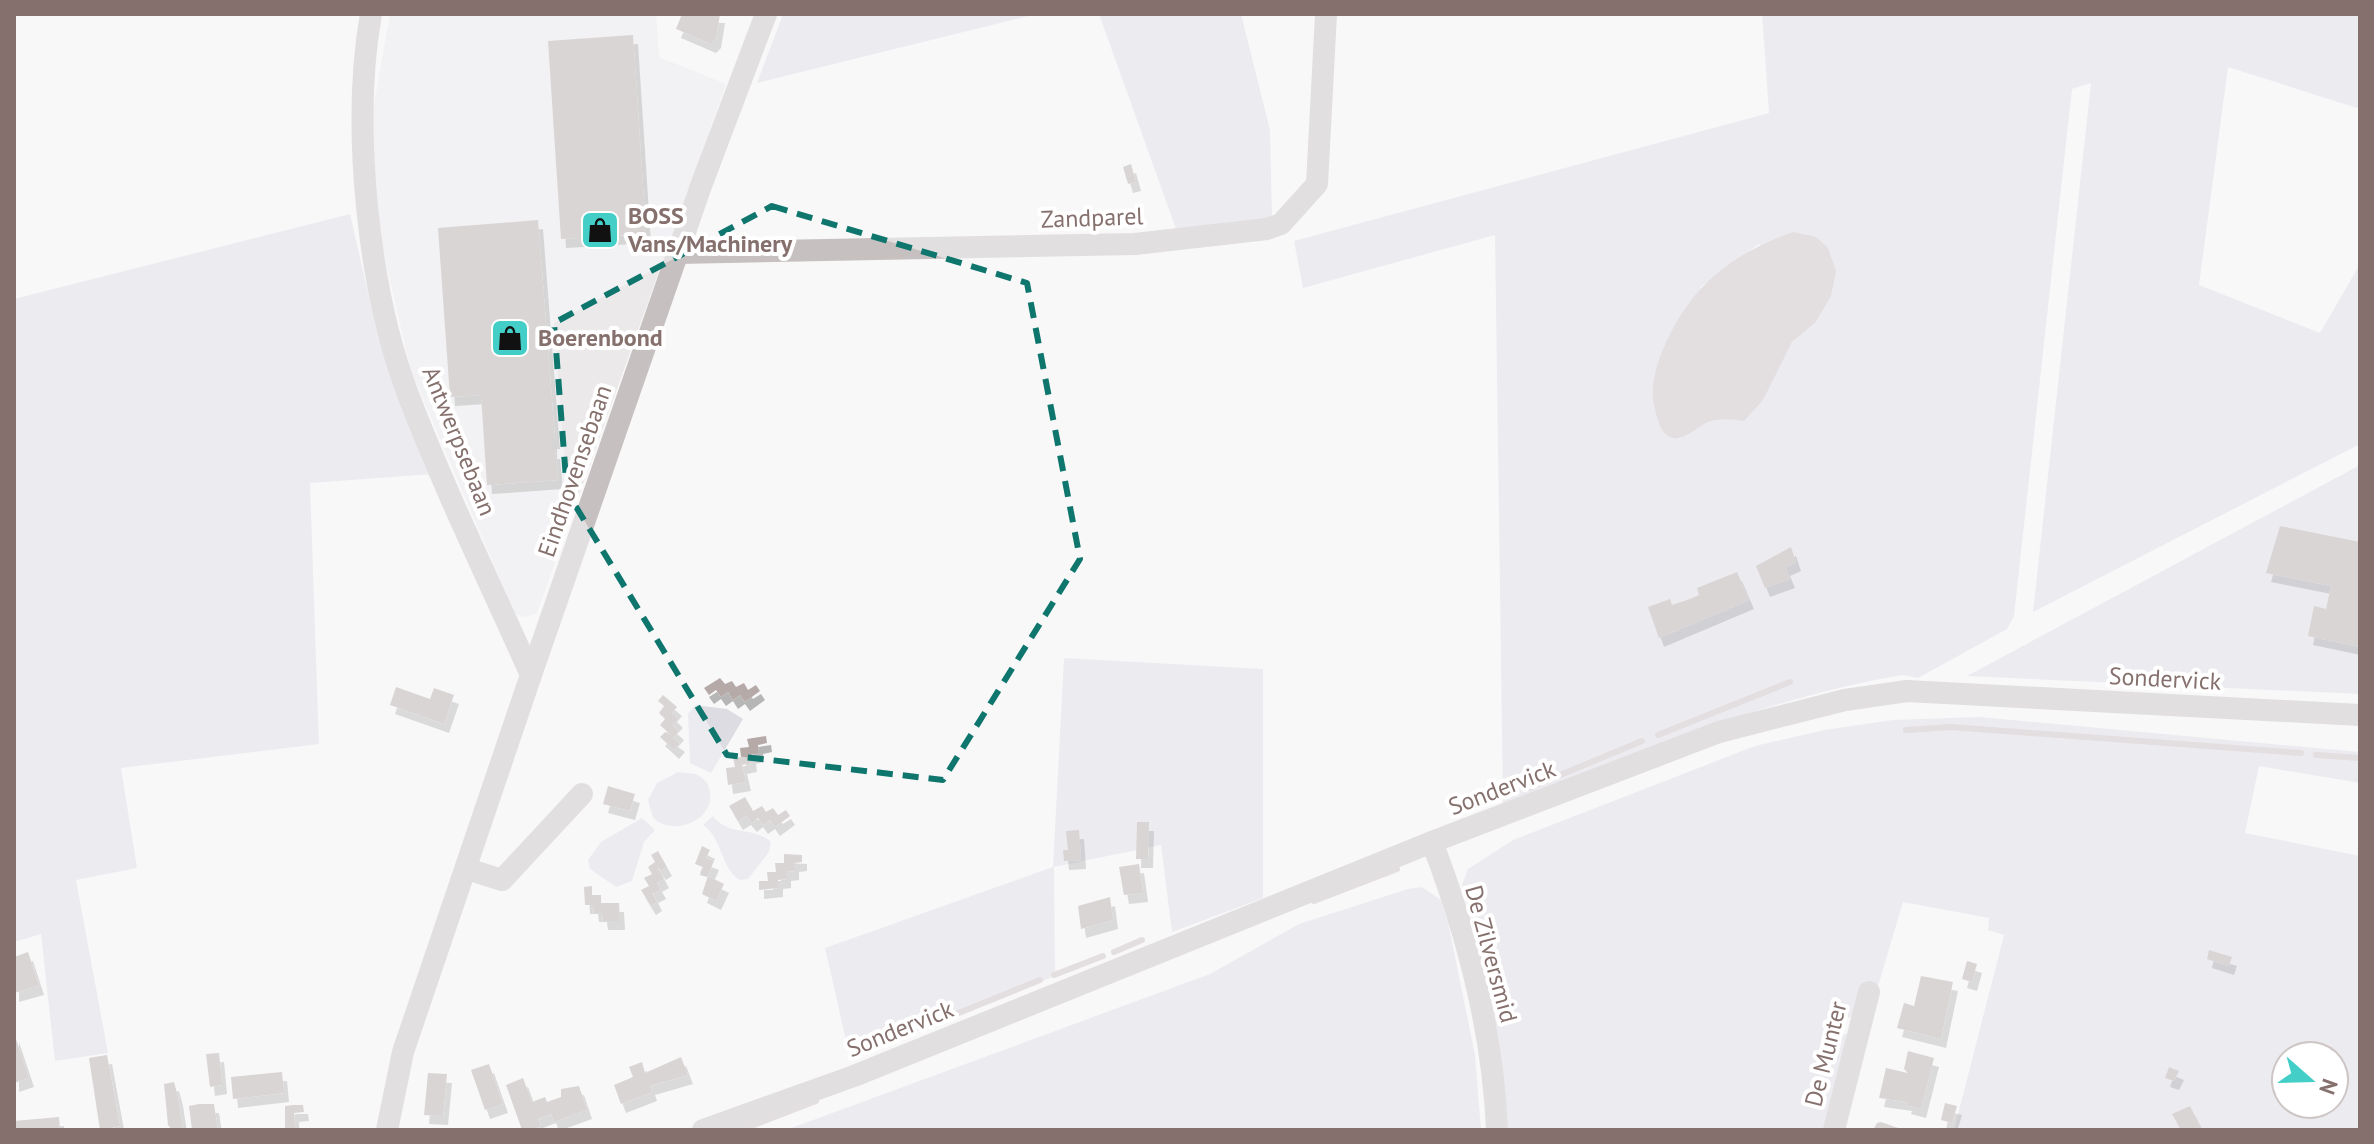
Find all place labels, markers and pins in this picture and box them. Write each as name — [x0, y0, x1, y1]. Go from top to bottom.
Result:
place label: BOSS Vans/Machinery — [627, 200, 793, 259]
shop icon: BOSS Vans/Machinery — [579, 209, 621, 251]
shop icon: Boerenbond — [489, 317, 531, 359]
place label: Boerenbond — [538, 322, 663, 353]

